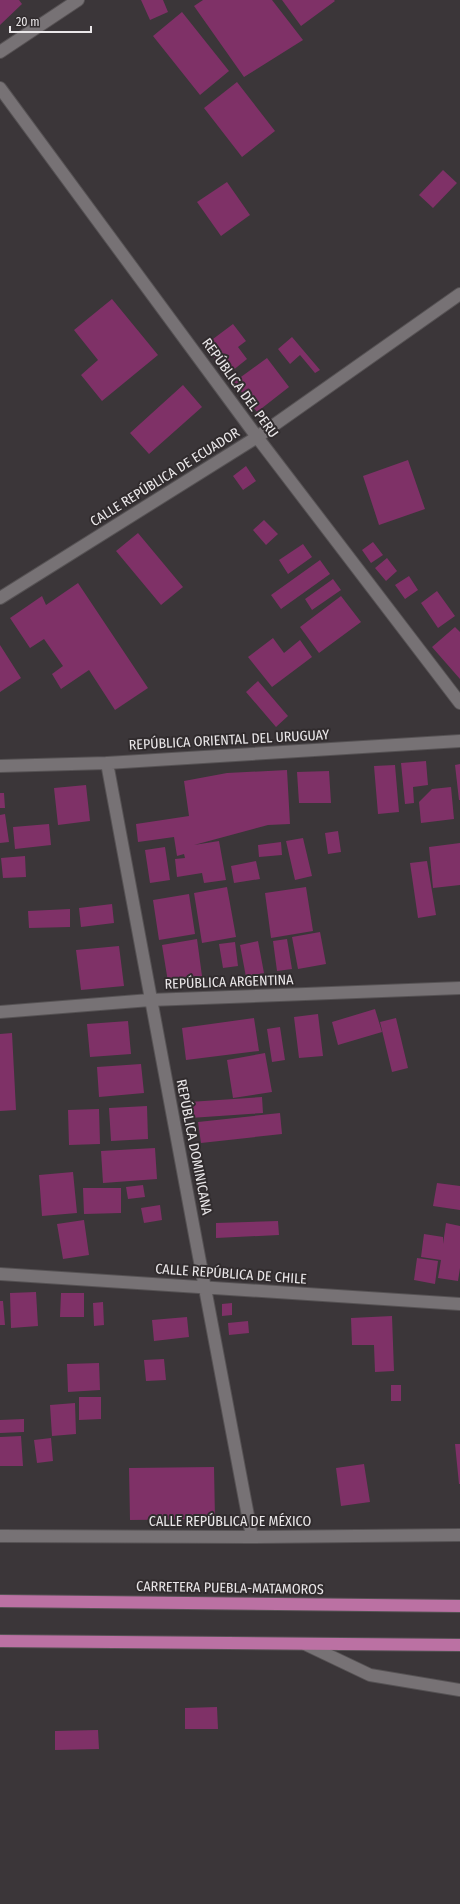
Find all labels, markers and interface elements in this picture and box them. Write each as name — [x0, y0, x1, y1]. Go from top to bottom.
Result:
scale bar — [10, 8, 91, 34]
text: 20 m — [16, 15, 40, 29]
street label: REPÚBLICA DEL PERU — [198, 334, 283, 441]
street label: CALLE REPÚBLICA DE ECUADOR — [87, 423, 243, 530]
street label: REPÚBLICA ORIENTAL DEL URUGUAY — [128, 725, 330, 754]
street label: REPÚBLICA ARGENTINA — [164, 970, 294, 993]
street label: REPÚBLICA DOMINICANA — [172, 1077, 217, 1217]
street label: CALLE REPÚBLICA DE CHILE — [155, 1259, 308, 1288]
street label: CALLE REPÚBLICA DE MÉXICO — [149, 1512, 311, 1530]
street label: CARRETERA PUEBLA-MATAMOROS — [136, 1578, 324, 1598]

